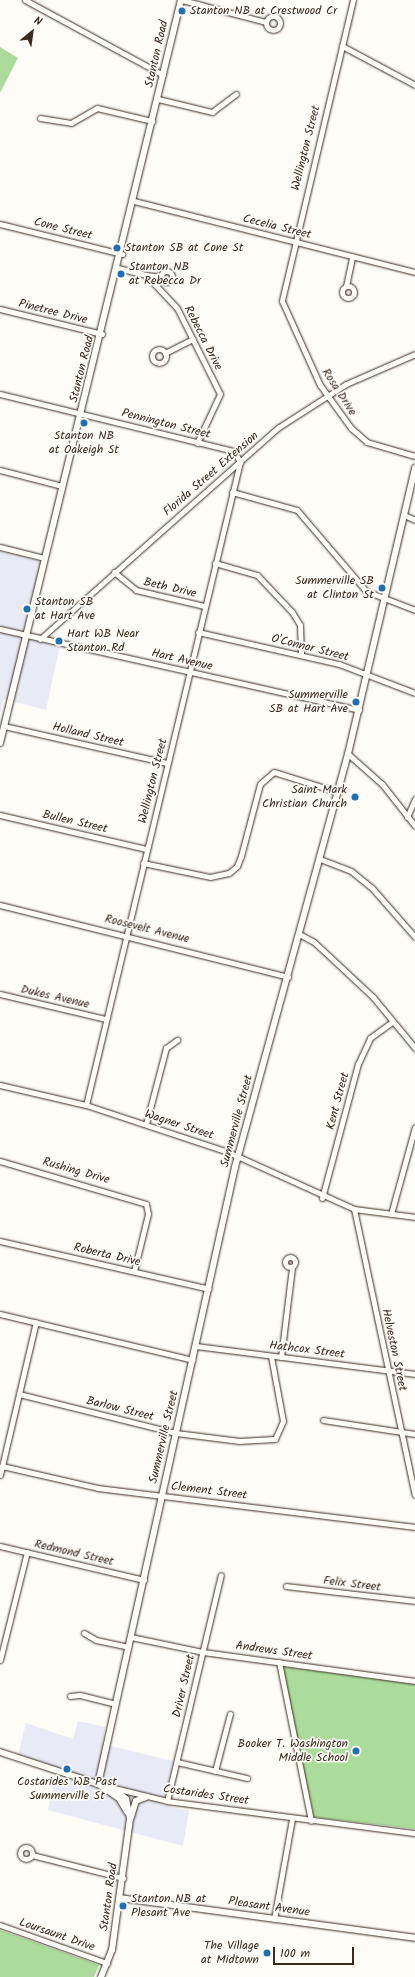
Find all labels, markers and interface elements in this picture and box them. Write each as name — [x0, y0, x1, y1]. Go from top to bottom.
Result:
place label: Stanton NB at Crestwood Cr — [190, 4, 337, 18]
marker: Stanton NB at Crestwood Cr — [177, 6, 187, 16]
north arrow — [12, 12, 52, 52]
text: N — [30, 12, 45, 31]
street label: Stanton Road — [142, 19, 172, 89]
street label: Wellington Street — [288, 104, 324, 192]
street label: Cecelia Street — [241, 212, 313, 242]
street label: Cone Street — [32, 215, 94, 243]
place label: Stanton SB at Cone St — [125, 241, 243, 255]
marker: Stanton SB at Cone St — [112, 243, 122, 253]
place label: Stanton NB at Rebecca Dr — [129, 260, 201, 288]
marker: Stanton NB at Rebecca Dr — [116, 269, 126, 279]
street label: Pinetree Drive — [17, 296, 89, 328]
street label: Rebecca Drive — [181, 303, 225, 373]
street label: Stanton Road — [67, 334, 97, 404]
street label: Rosa Drive — [319, 366, 359, 418]
street label: Pennington Street — [120, 406, 212, 442]
marker: Stanton NB at Oakeigh St — [79, 418, 89, 428]
place label: Stanton NB at Oakeigh St — [49, 429, 119, 457]
street label: Florida Street Extension — [160, 429, 262, 519]
place label: Summerville SB at Clinton St — [295, 574, 374, 602]
street label: Beth Drive — [142, 575, 198, 601]
marker: Summerville SB at Clinton St — [377, 583, 387, 593]
place label: Stanton SB at Hart Ave — [35, 595, 95, 623]
marker: Stanton SB at Hart Ave — [22, 604, 32, 614]
place label: Hart WB Near Stanton Rd — [67, 627, 139, 655]
street label: O'Connor Street — [270, 631, 350, 665]
marker: Hart WB Near Stanton Rd — [54, 636, 64, 646]
street label: Hart Avenue — [150, 646, 214, 674]
place label: Summerville SB at Hart Ave — [269, 688, 348, 716]
marker: Summerville SB at Hart Ave — [351, 697, 361, 707]
street label: Holland Street — [51, 720, 125, 750]
street label: Wellington Street — [135, 737, 171, 825]
place label: Saint Mark Christian Church — [262, 783, 347, 811]
marker: Saint Mark Christian Church — [350, 792, 360, 802]
street label: Bullen Street — [41, 808, 109, 836]
street label: Roosevelt Avenue — [103, 912, 191, 946]
street label: Dukes Avenue — [19, 982, 91, 1012]
street label: Kent Street — [323, 1071, 353, 1131]
street label: Summerville Street — [218, 1073, 256, 1169]
street label: Wagner Street — [143, 1107, 215, 1143]
street label: Rushing Drive — [41, 1155, 111, 1187]
street label: Roberta Drive — [72, 1240, 142, 1270]
street label: Helveston Street — [378, 1308, 410, 1392]
street label: Hathcox Street — [268, 1338, 346, 1362]
street label: Summerville Street — [146, 1389, 182, 1485]
street label: Barlow Street — [85, 1394, 155, 1424]
street label: Clement Street — [170, 1479, 248, 1503]
street label: Redmond Street — [33, 1537, 115, 1569]
street label: Felix Street — [322, 1573, 382, 1595]
street label: Andrews Street — [235, 1638, 313, 1664]
street label: Driver Street — [170, 1653, 198, 1719]
place label: Booker T. Washington Middle School — [238, 1737, 348, 1765]
marker: Booker T. Washington Middle School — [351, 1746, 361, 1756]
marker: Costarides WB Past Summerville St — [62, 1764, 72, 1774]
place label: Costarides WB Past Summerville St — [17, 1775, 117, 1803]
street label: Costarides Street — [162, 1782, 250, 1808]
street label: Stanton Road — [97, 1862, 121, 1932]
place label: Stanton NB at Plesant Ave — [131, 1892, 206, 1920]
street label: Pleasant Avenue — [227, 1894, 311, 1920]
marker: Stanton NB at Plesant Ave — [118, 1901, 128, 1911]
street label: Loursaunt Drive — [17, 1915, 97, 1955]
place label: The Village at Midtown — [201, 1939, 259, 1967]
scale bar — [275, 1939, 356, 1965]
text: 100 m — [280, 1944, 310, 1963]
marker: The Village at Midtown — [262, 1948, 272, 1958]

